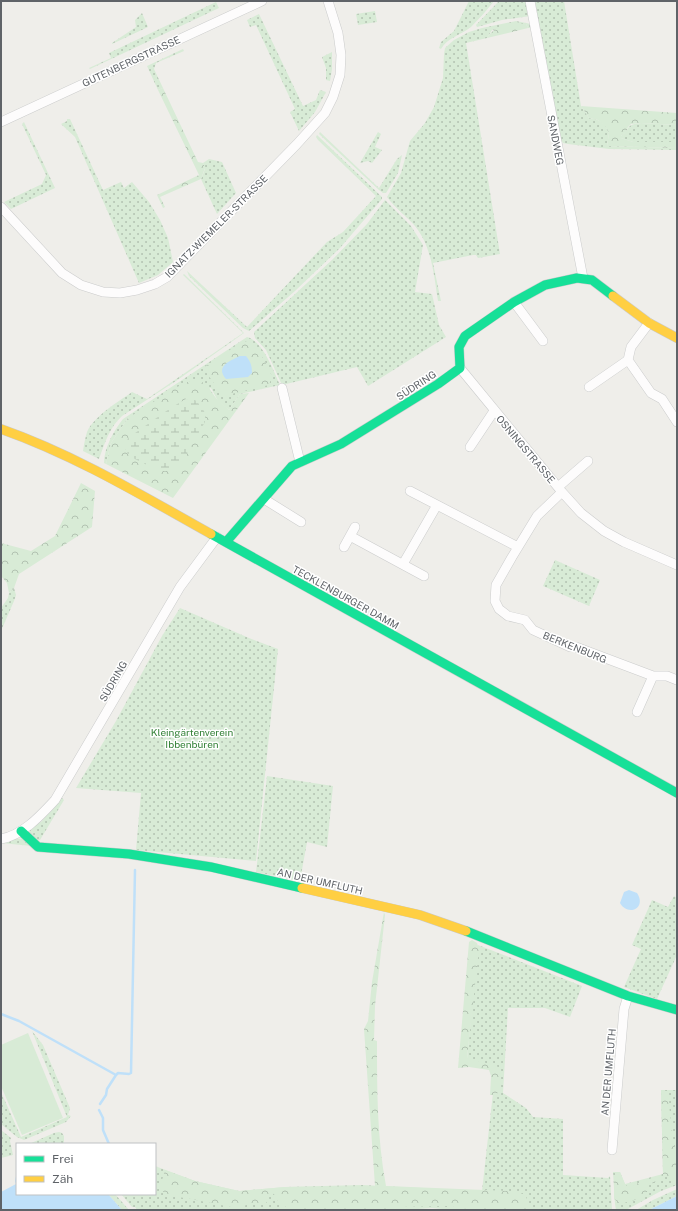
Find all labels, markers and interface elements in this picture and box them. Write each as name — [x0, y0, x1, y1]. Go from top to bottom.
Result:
street label: GUTENBERGSTRASSE — [80, 33, 182, 89]
street label: SANDWEG — [545, 114, 567, 166]
street label: IGNATZ-WIEMELER-STRASSE — [162, 172, 270, 280]
street label: SÜDRING — [394, 368, 438, 402]
street label: OSNINGSTRASSE — [494, 413, 558, 485]
street label: TECKLENBURGER DAMM — [291, 563, 401, 631]
street label: BERKENBURG — [541, 629, 609, 665]
street label: SÜDRING — [97, 658, 129, 704]
park label: Kleingärtenverein Ibbenbüren — [151, 726, 233, 750]
street label: AN DER UMFLUTH — [276, 865, 364, 897]
street label: AN DER UMFLUTH — [598, 1028, 618, 1116]
legend — [16, 1143, 156, 1195]
text: Frei — [52, 1152, 74, 1166]
text: Zäh — [52, 1172, 73, 1186]

